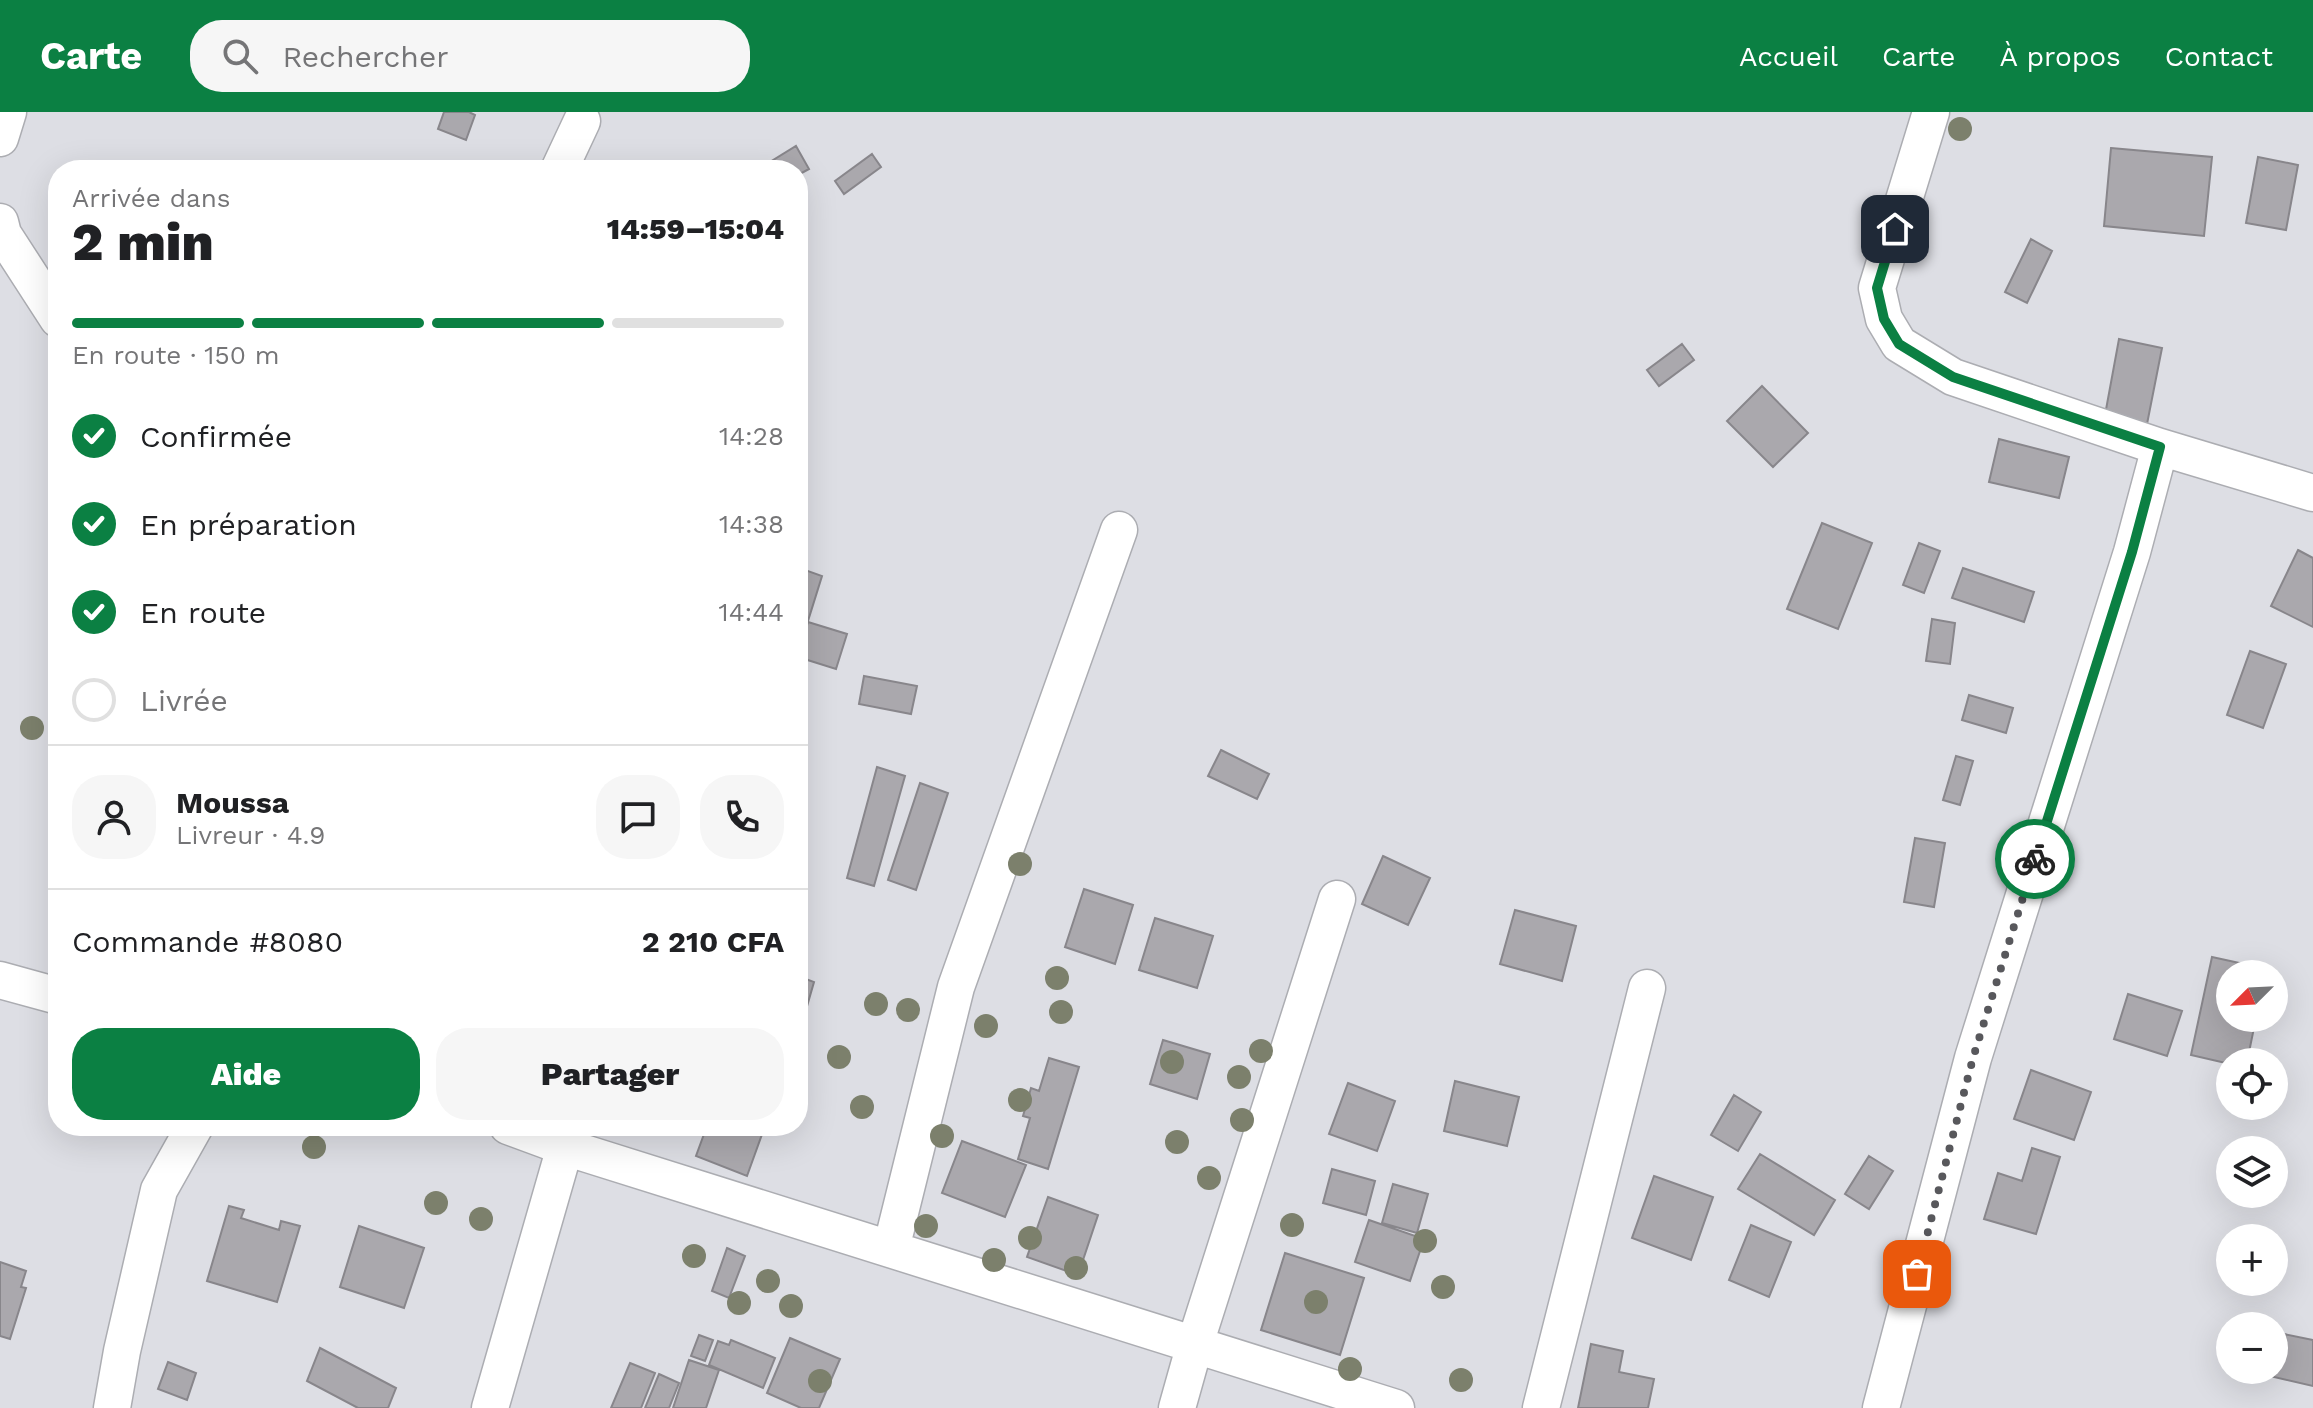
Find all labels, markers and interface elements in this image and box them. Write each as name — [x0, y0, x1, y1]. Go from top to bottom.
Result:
search box — [190, 20, 750, 92]
text: Carte — [40, 34, 142, 78]
icon: search — [218, 34, 262, 78]
text: Rechercher — [282, 39, 449, 74]
text: Accueil — [1739, 40, 1838, 73]
text: Carte — [1882, 40, 1956, 73]
text: À propos — [2000, 40, 2121, 73]
text: Contact — [2165, 40, 2273, 73]
text: Arrivée dans — [72, 183, 231, 213]
pin — [1861, 195, 1929, 263]
icon: home — [1873, 207, 1917, 251]
text: 14:59–15:04 — [607, 211, 784, 246]
text: 2 min — [72, 212, 214, 273]
text: En route · 150 m — [72, 340, 279, 370]
icon: check — [72, 414, 116, 458]
text: Confirmée — [140, 419, 292, 454]
text: 14:28 — [719, 421, 784, 451]
icon: check — [72, 502, 116, 546]
text: En préparation — [140, 507, 357, 542]
text: 14:38 — [719, 509, 784, 539]
icon: check — [72, 590, 116, 634]
text: En route — [140, 595, 266, 630]
text: 14:44 — [719, 597, 784, 627]
text: Livrée — [140, 683, 228, 718]
button: person — [72, 775, 156, 859]
button: chat — [596, 775, 680, 859]
button: phone — [700, 775, 784, 859]
text: Moussa — [176, 785, 289, 820]
courier — [1995, 819, 2075, 899]
text: Livreur · 4.9 — [176, 820, 325, 850]
icon: bike — [2013, 837, 2057, 881]
text: Commande #8080 — [72, 924, 343, 959]
text: 2 210 CFA — [642, 924, 784, 959]
north arrow — [2216, 960, 2288, 1032]
map controls — [2216, 960, 2288, 1384]
button: Aide — [72, 1028, 420, 1120]
button: Partager — [436, 1028, 784, 1120]
button: locate — [2216, 1048, 2288, 1120]
button: layers — [2216, 1136, 2288, 1208]
button: + — [2216, 1224, 2288, 1296]
pin — [1883, 1240, 1951, 1308]
icon: bag — [1895, 1252, 1939, 1296]
button: − — [2216, 1312, 2288, 1384]

